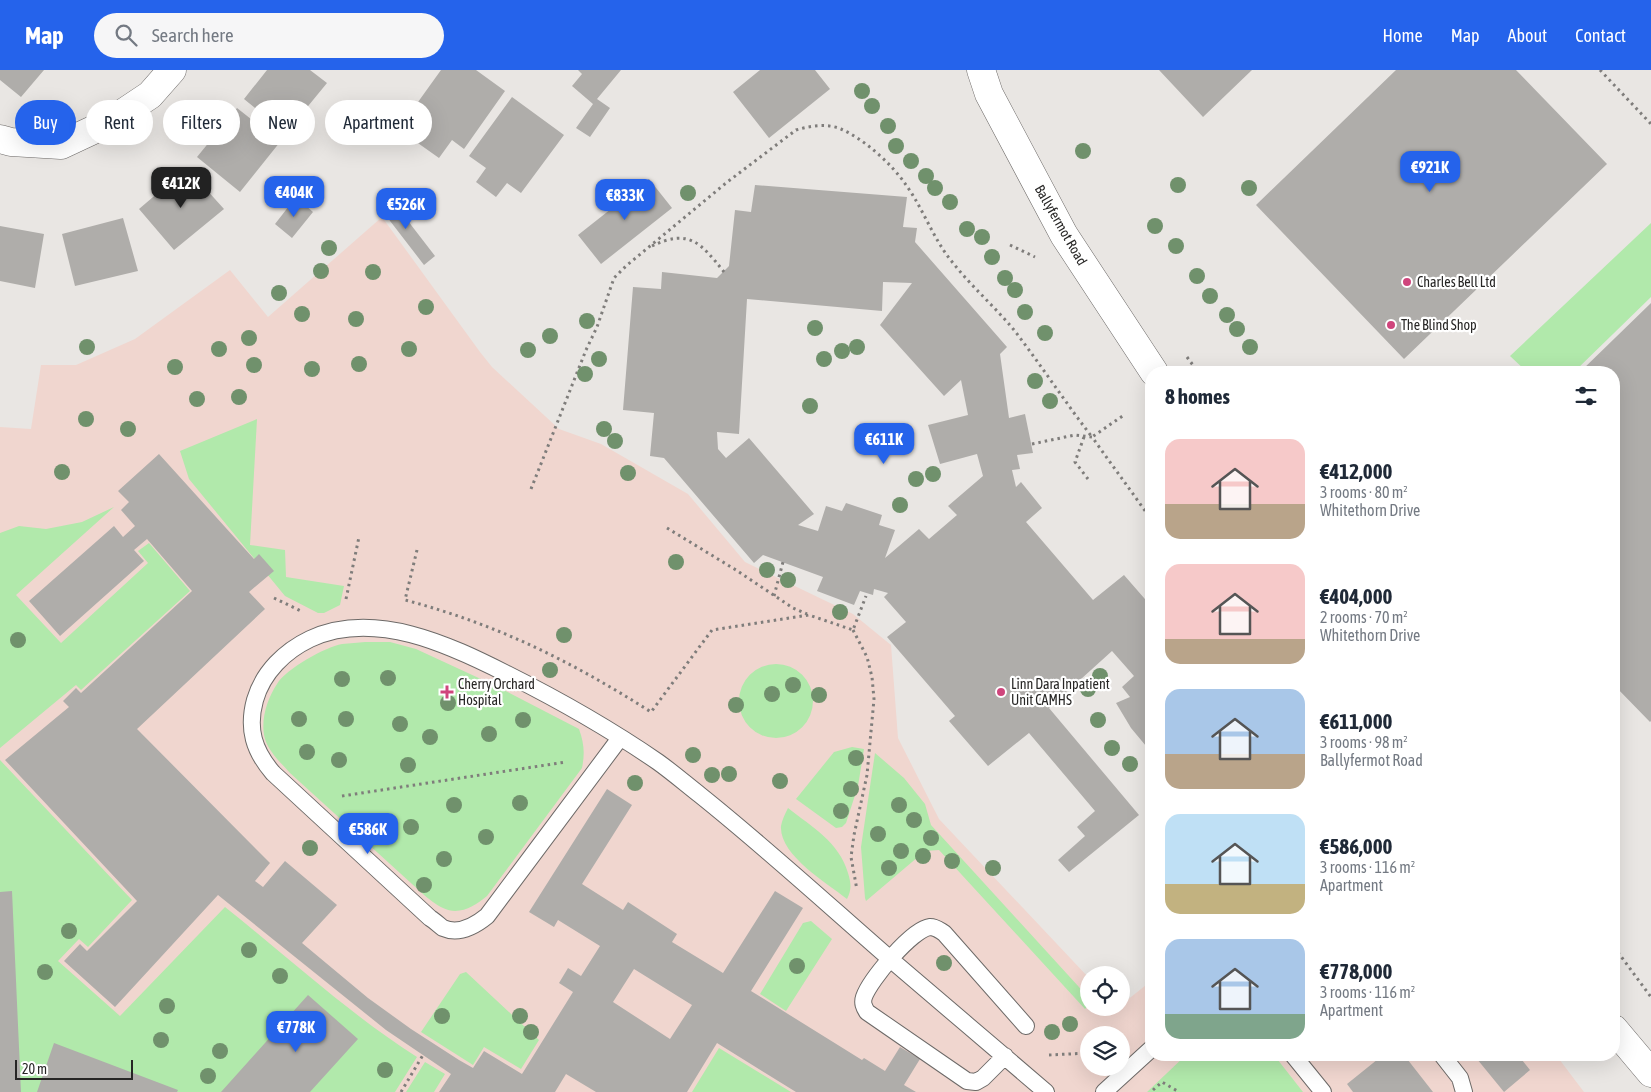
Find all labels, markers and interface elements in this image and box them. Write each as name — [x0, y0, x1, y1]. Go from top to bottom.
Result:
search box — [94, 13, 444, 58]
icon: search — [112, 21, 140, 49]
text: Map — [25, 22, 64, 49]
text: Search here — [152, 24, 234, 46]
text: Home — [1383, 25, 1423, 46]
text: Map — [1451, 25, 1480, 46]
text: About — [1508, 25, 1547, 46]
text: Contact — [1575, 25, 1626, 46]
chip: Buy — [15, 100, 76, 145]
chip: Rent — [86, 100, 153, 145]
chip: Filters — [163, 100, 240, 145]
chip: New — [250, 100, 315, 145]
chip: Apartment — [325, 100, 432, 145]
pin: €921K — [1395, 150, 1465, 193]
text: €921K — [1411, 158, 1449, 176]
pin: €412K — [146, 166, 216, 209]
text: €412K — [162, 174, 200, 192]
pin: €404K — [259, 176, 329, 218]
pin: €833K — [590, 178, 660, 221]
street label: Ballyfermot Road — [1032, 182, 1090, 268]
text: €404K — [275, 183, 313, 201]
text: €833K — [606, 186, 644, 204]
pin: €526K — [371, 188, 441, 230]
text: €526K — [387, 195, 425, 213]
place label: Charles Bell Ltd — [1417, 274, 1496, 290]
marker: Charles Bell Ltd — [1401, 276, 1413, 288]
place label: The Blind Shop — [1401, 317, 1477, 333]
marker: The Blind Shop — [1385, 319, 1397, 331]
icon: filters — [1572, 382, 1600, 410]
text: 8 homes — [1165, 384, 1230, 408]
pin: €611K — [849, 422, 919, 465]
text: €611K — [865, 430, 903, 448]
icon: home — [1205, 459, 1265, 519]
text: €412,000 — [1320, 459, 1392, 483]
text: 3 rooms · 80 m² — [1320, 483, 1408, 501]
text: Whitethorn Drive — [1320, 501, 1420, 519]
icon: home — [1205, 584, 1265, 644]
text: €404,000 — [1320, 584, 1392, 608]
text: 2 rooms · 70 m² — [1320, 608, 1408, 626]
text: Whitethorn Drive — [1320, 626, 1420, 644]
place label: Cherry Orchard Hospital — [458, 676, 535, 708]
place label: Linn Dara Inpatient Unit CAMHS — [1011, 676, 1110, 708]
marker: Cherry Orchard Hospital — [440, 685, 454, 699]
marker: Linn Dara Inpatient Unit CAMHS — [995, 686, 1007, 698]
icon: home — [1205, 709, 1265, 769]
text: €611,000 — [1320, 709, 1392, 733]
text: 3 rooms · 98 m² — [1320, 733, 1408, 751]
text: Ballyfermot Road — [1320, 751, 1423, 769]
pin: €586K — [333, 812, 403, 855]
text: €586K — [349, 820, 387, 838]
icon: home — [1205, 834, 1265, 894]
text: €586,000 — [1320, 834, 1392, 858]
text: 3 rooms · 116 m² — [1320, 858, 1415, 876]
text: Apartment — [1320, 876, 1383, 894]
icon: home — [1205, 959, 1265, 1019]
text: €778,000 — [1320, 959, 1392, 983]
map controls — [1080, 966, 1130, 1076]
button: locate — [1080, 966, 1130, 1016]
text: 3 rooms · 116 m² — [1320, 983, 1415, 1001]
text: Apartment — [1320, 1001, 1383, 1019]
pin: €778K — [261, 1010, 331, 1053]
text: €778K — [277, 1018, 315, 1036]
button: layers — [1080, 1026, 1130, 1076]
scale bar — [15, 1057, 132, 1080]
text: 20 m — [22, 1061, 47, 1077]

